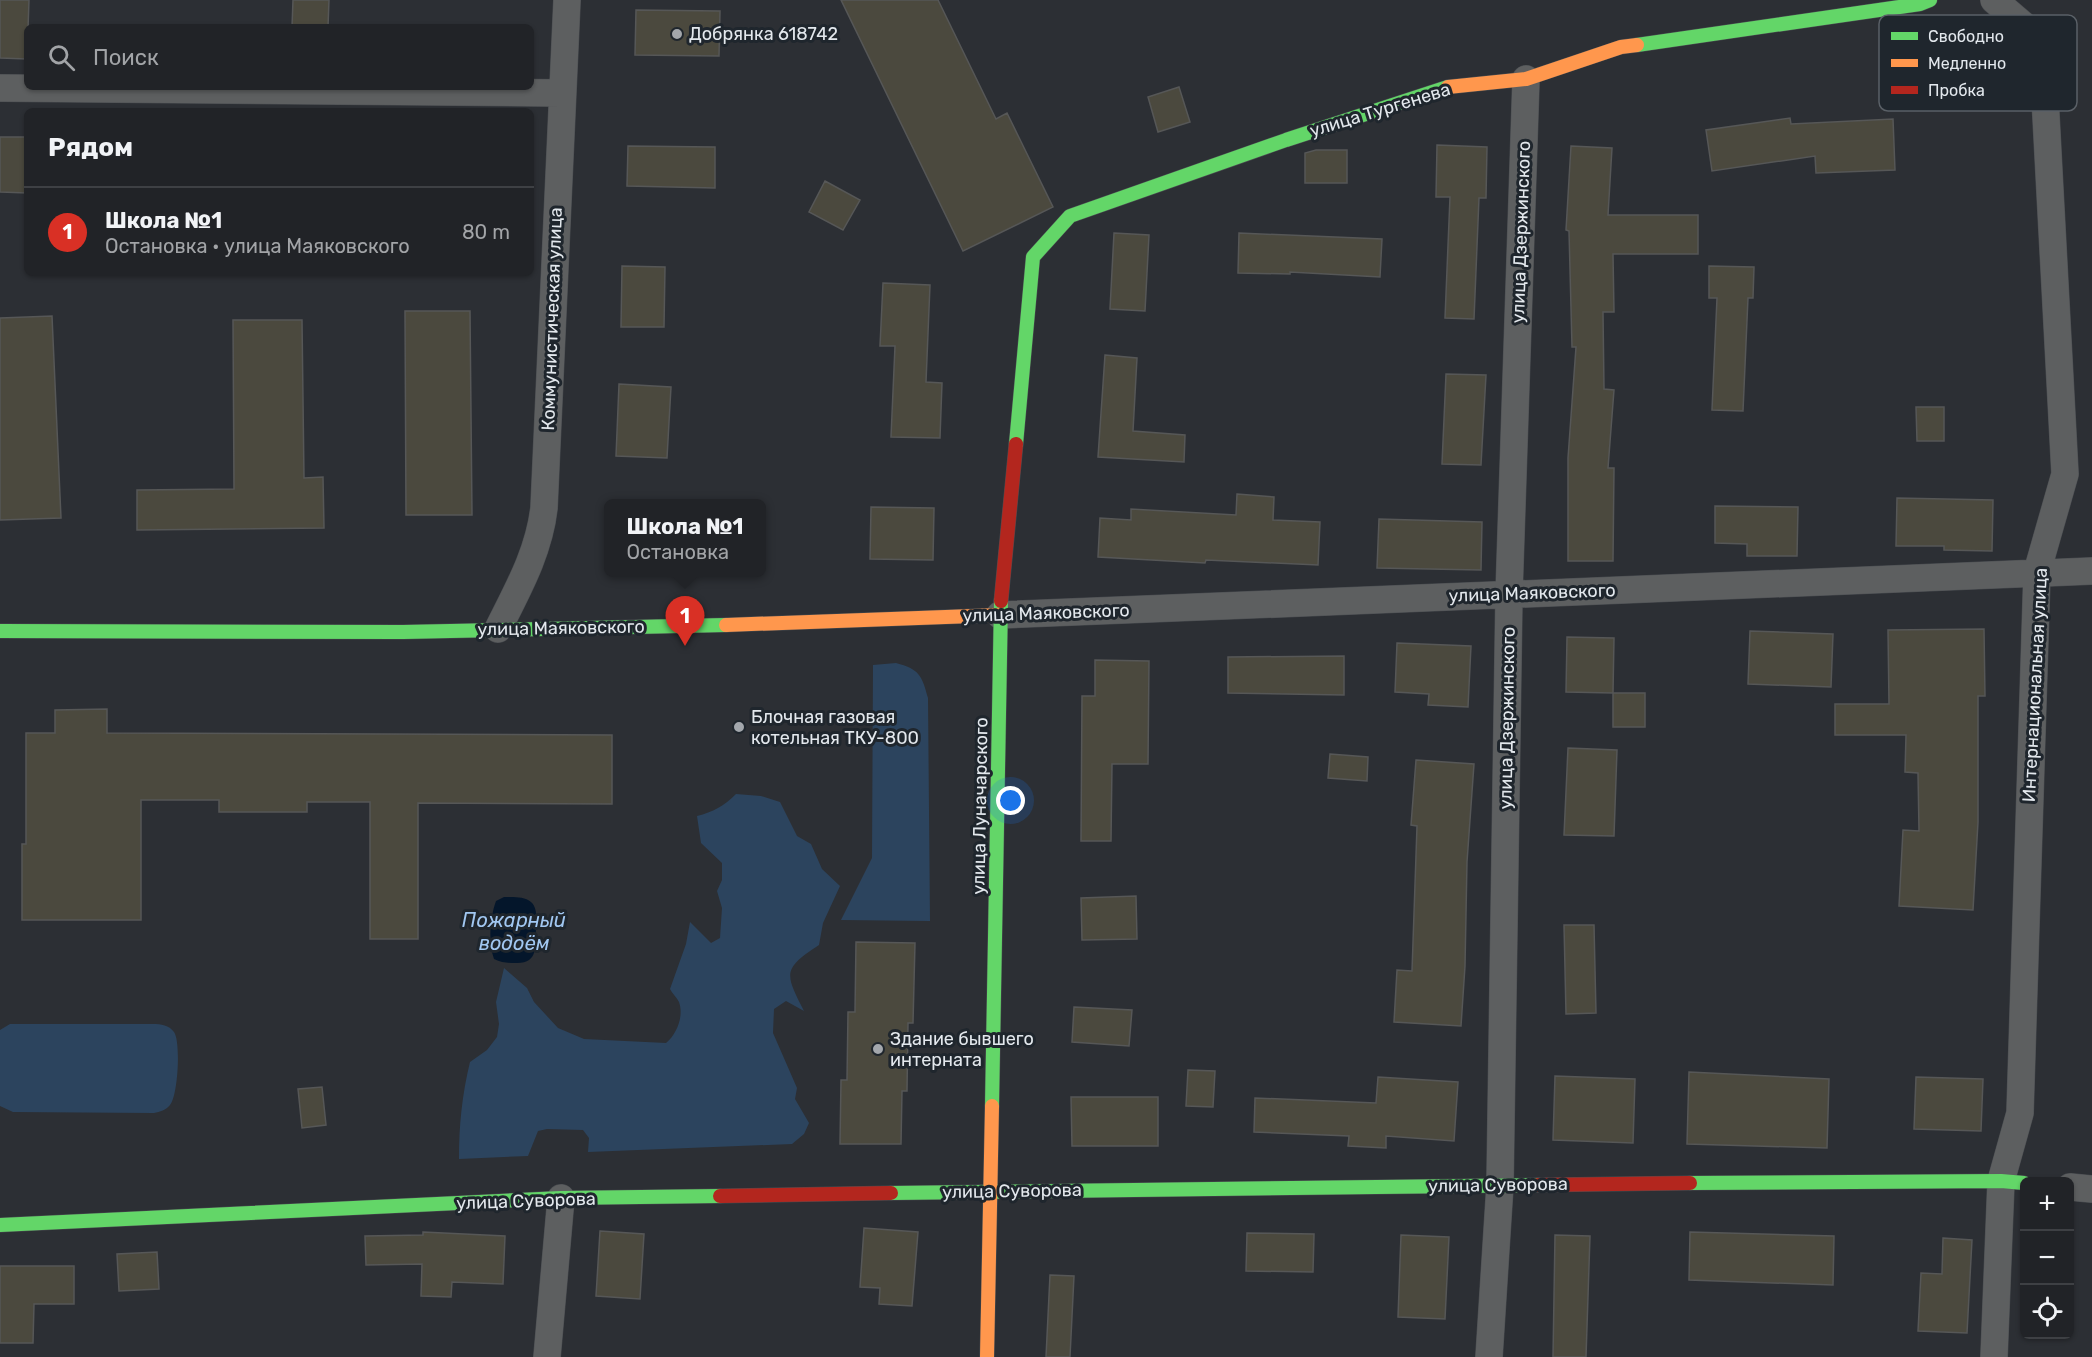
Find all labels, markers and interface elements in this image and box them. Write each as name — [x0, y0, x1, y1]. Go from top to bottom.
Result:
legend — [1879, 15, 2077, 111]
place label: Добрянка 618742 — [689, 23, 838, 45]
search box — [24, 24, 534, 90]
marker: Добрянка 618742 — [670, 27, 684, 41]
text: Свободно — [1928, 27, 2004, 46]
icon: search — [45, 41, 78, 74]
text: Поиск — [93, 44, 159, 71]
text: Медленно — [1928, 54, 2006, 73]
street label: улица Тургенева — [1307, 78, 1453, 142]
text: Пробка — [1928, 81, 1985, 100]
text: Рядом — [48, 132, 133, 163]
street label: улица Дзержинского — [1507, 140, 1535, 324]
text: Школа №1 — [105, 207, 222, 234]
street label: Коммунистическая улица — [537, 207, 567, 431]
text: 1 — [63, 220, 72, 244]
text: 80 m — [462, 220, 510, 244]
text: Остановка · улица Маяковского — [105, 234, 410, 258]
popup — [604, 499, 766, 577]
text: Школа №1 — [626, 513, 744, 540]
text: Остановка — [626, 540, 729, 564]
street label: Интернациональная улица — [2018, 567, 2052, 803]
street label: улица Маяковского — [1448, 579, 1616, 607]
pin: 1 — [666, 596, 704, 646]
street label: улица Маяковского — [962, 599, 1130, 627]
street label: улица Маяковского — [477, 616, 645, 640]
street label: улица Дзержинского — [1494, 627, 1520, 809]
place label: Блочная газовая котельная ТКУ-800 — [751, 706, 919, 749]
street label: улица Луначарского — [967, 717, 993, 895]
marker: Блочная газовая котельная ТКУ-800 — [732, 720, 746, 734]
your location — [996, 786, 1025, 815]
water label: Пожарный водоём — [462, 908, 566, 955]
place label: Здание бывшего интерната — [890, 1028, 1034, 1071]
marker: Здание бывшего интерната — [871, 1042, 885, 1056]
street label: улица Суворова — [1428, 1173, 1568, 1197]
map controls — [2020, 1177, 2074, 1339]
button: + — [2020, 1177, 2074, 1231]
street label: улица Суворова — [942, 1179, 1082, 1203]
street label: улица Суворова — [456, 1188, 596, 1214]
button: − — [2020, 1231, 2074, 1285]
button: locate — [2020, 1285, 2074, 1339]

